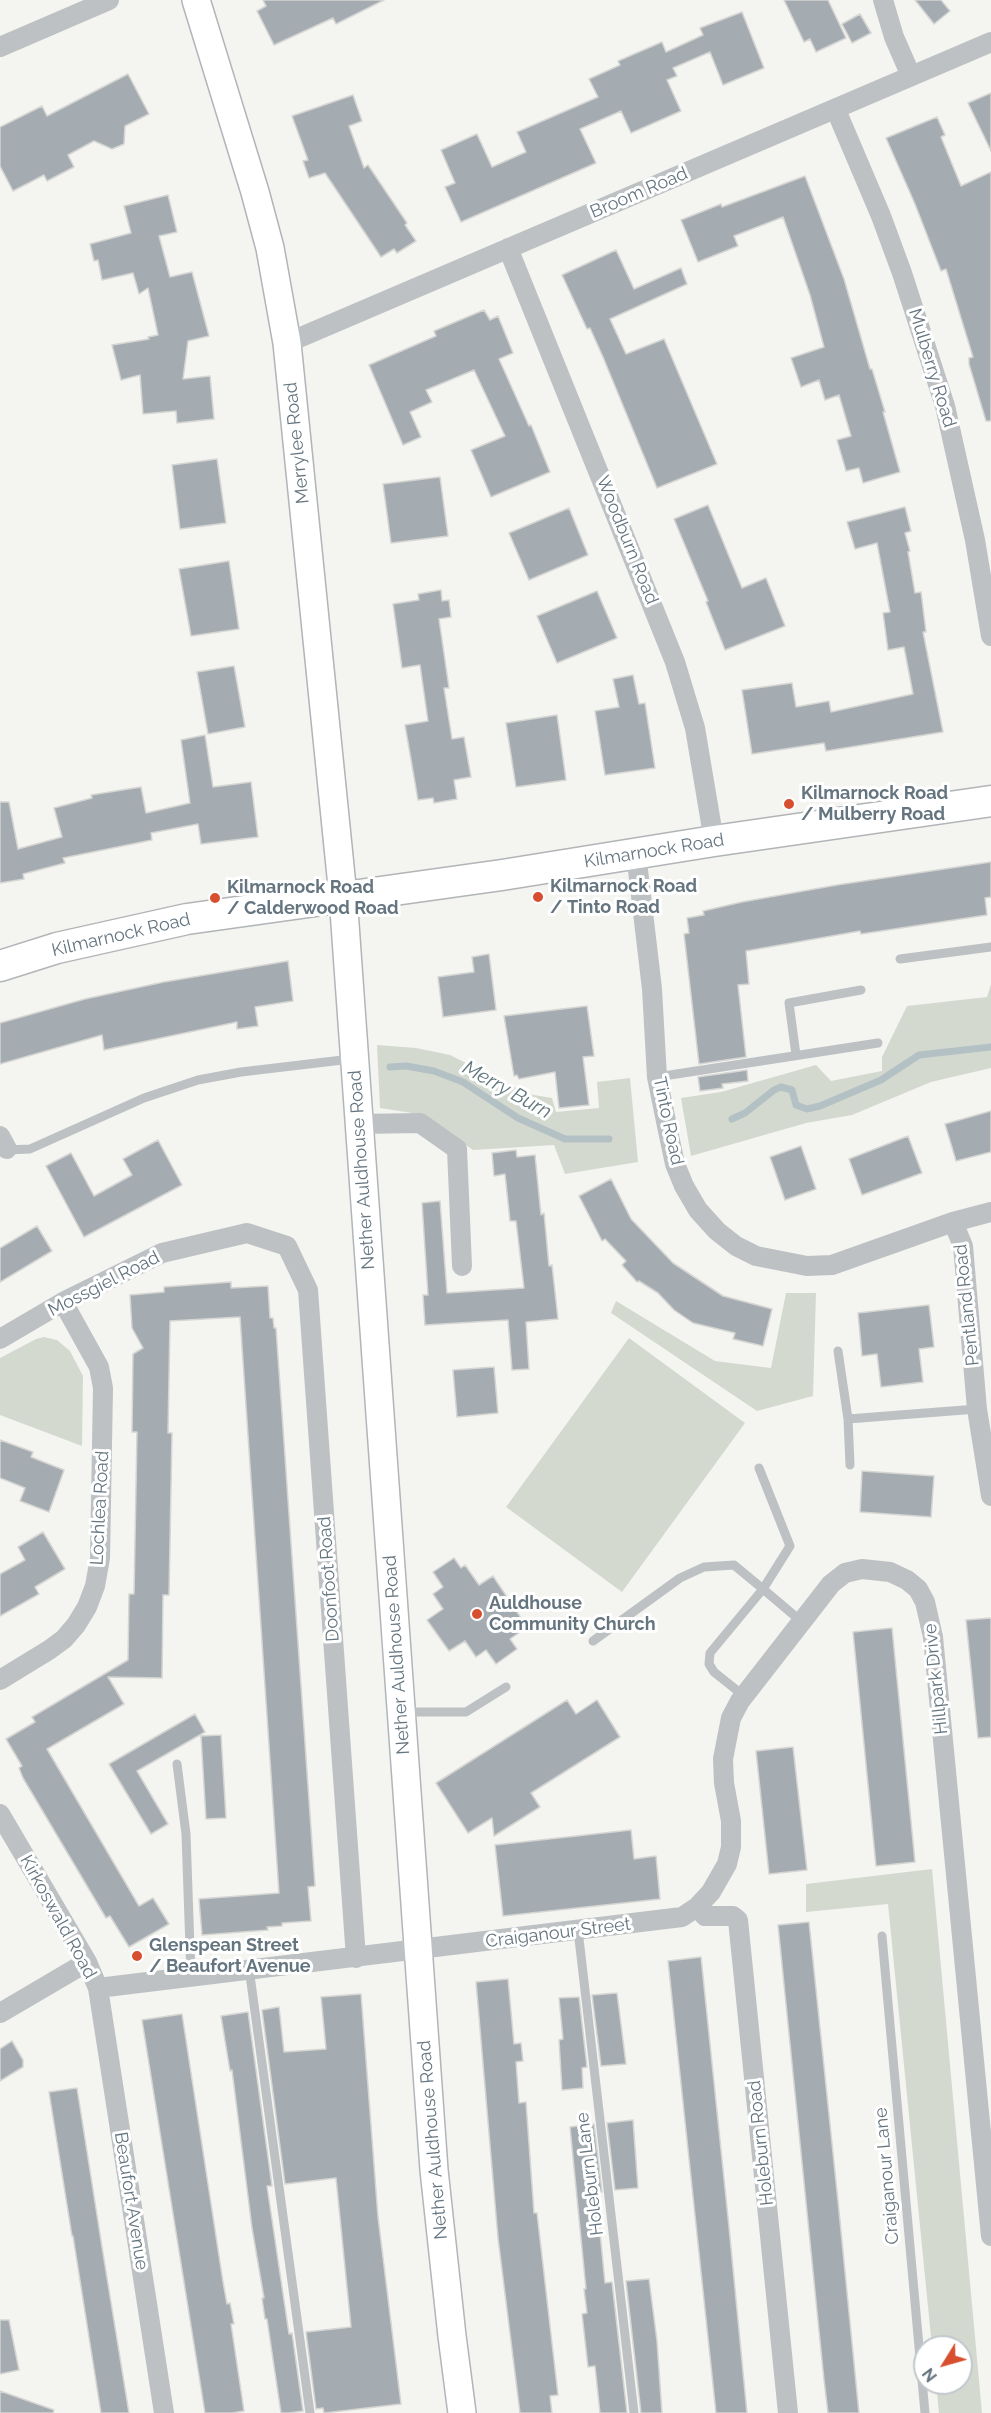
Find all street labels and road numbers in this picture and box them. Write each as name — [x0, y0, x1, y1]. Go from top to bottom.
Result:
street label: Broom Road — [587, 163, 691, 223]
street label: Mulberry Road — [904, 306, 960, 430]
street label: Merrylee Road — [280, 381, 314, 505]
street label: Woodburn Road — [591, 473, 663, 607]
street label: Kilmarnock Road — [582, 829, 726, 873]
street label: Kilmarnock Road — [50, 909, 192, 961]
street label: Nether Auldhouse Road — [344, 1070, 380, 1270]
street label: Tinto Road — [648, 1075, 688, 1167]
street label: Pentland Road — [950, 1243, 984, 1367]
street label: Mossgiel Road — [45, 1247, 163, 1321]
street label: Lochlea Road — [86, 1450, 114, 1566]
street label: Doonfoot Road — [314, 1516, 344, 1642]
street label: Nether Auldhouse Road — [379, 1555, 415, 1755]
street label: Hillpark Drive — [919, 1623, 953, 1735]
street label: Kirkoswald Road — [15, 1851, 101, 1983]
street label: Craiganour Street — [484, 1913, 632, 1953]
street label: Nether Auldhouse Road — [414, 2039, 452, 2241]
street label: Holeburn Road — [744, 2079, 778, 2207]
street label: Craiganour Lane — [870, 2107, 904, 2245]
street label: Holeburn Lane — [572, 2111, 608, 2237]
street label: Beaufort Avenue — [109, 2130, 153, 2272]

